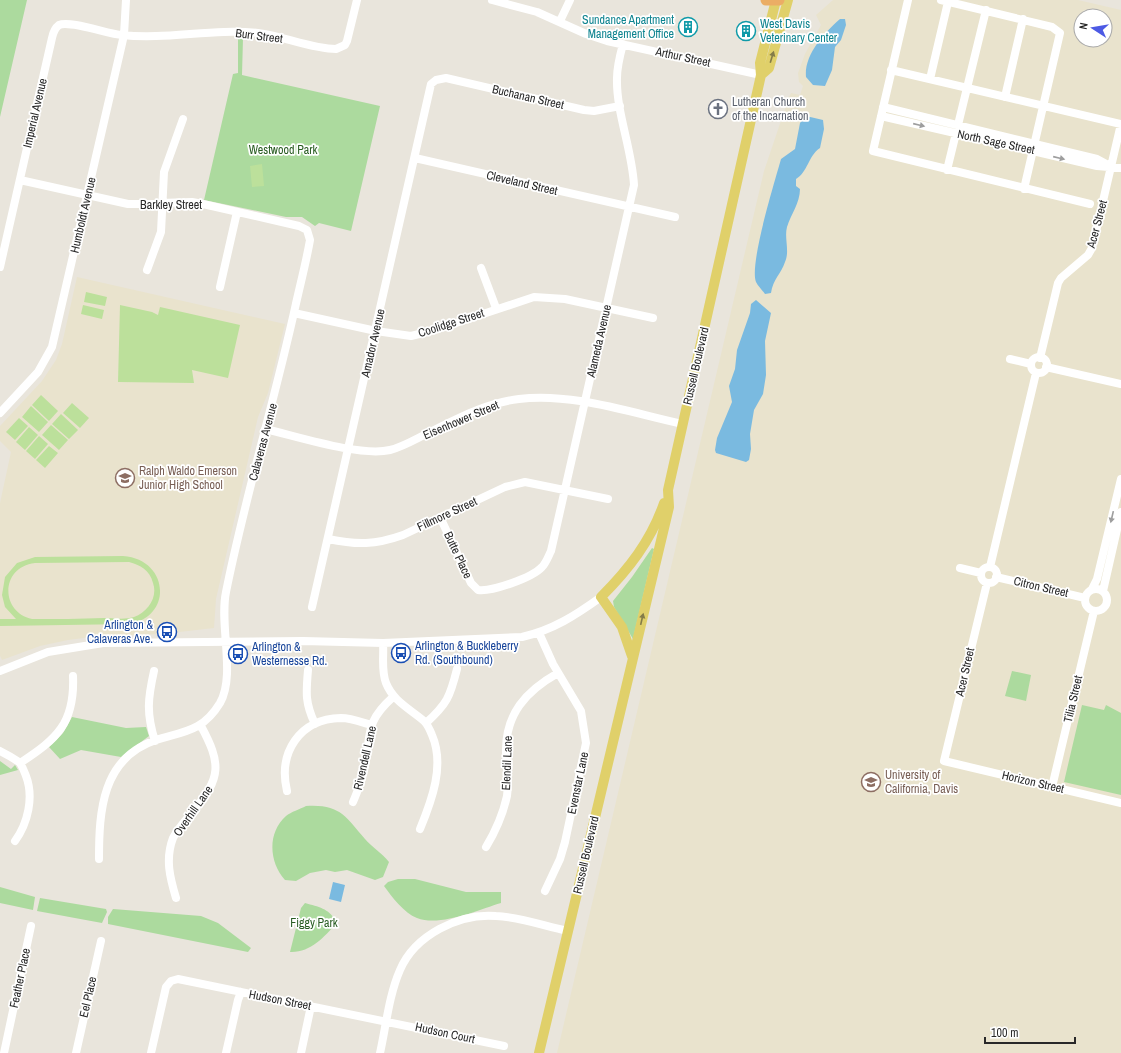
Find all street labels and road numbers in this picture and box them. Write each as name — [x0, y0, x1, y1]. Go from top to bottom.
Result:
street label: Burr Street — [234, 25, 284, 47]
street label: Arthur Street — [653, 43, 712, 71]
street label: Imperial Avenue — [19, 77, 51, 149]
street label: Buchanan Street — [490, 81, 566, 113]
street label: North Sage Street — [956, 126, 1036, 158]
street label: Cleveland Street — [485, 167, 559, 199]
street label: Humboldt Avenue — [66, 175, 100, 255]
street label: Barkley Street — [140, 197, 202, 213]
street label: Acer Street — [1083, 198, 1111, 251]
street label: Alameda Avenue — [583, 303, 615, 380]
street label: Coolidge Street — [416, 305, 486, 341]
street label: Amador Avenue — [357, 307, 389, 380]
street label: Russell Boulevard — [679, 326, 713, 406]
street label: Eisenhower Street — [421, 397, 502, 443]
street label: Calaveras Avenue — [245, 401, 281, 483]
street label: Fillmore Street — [414, 493, 480, 535]
street label: Butte Place — [440, 529, 476, 581]
street label: Citron Street — [1012, 573, 1070, 601]
street label: Acer Street — [951, 646, 978, 699]
street label: Tilia Street — [1060, 674, 1086, 724]
street label: Rivendell Lane — [350, 724, 380, 792]
street label: Elendil Lane — [498, 735, 516, 791]
street label: Evenstar Lane — [564, 750, 592, 816]
street label: Horizon Street — [1000, 767, 1066, 797]
street label: Overhill Lane — [170, 782, 216, 840]
street label: Russell Boulevard — [569, 815, 603, 895]
street label: Feather Place — [6, 947, 34, 1009]
street label: Eel Place — [76, 975, 100, 1019]
street label: Hudson Street — [248, 986, 313, 1014]
street label: Hudson Court — [414, 1019, 477, 1047]

